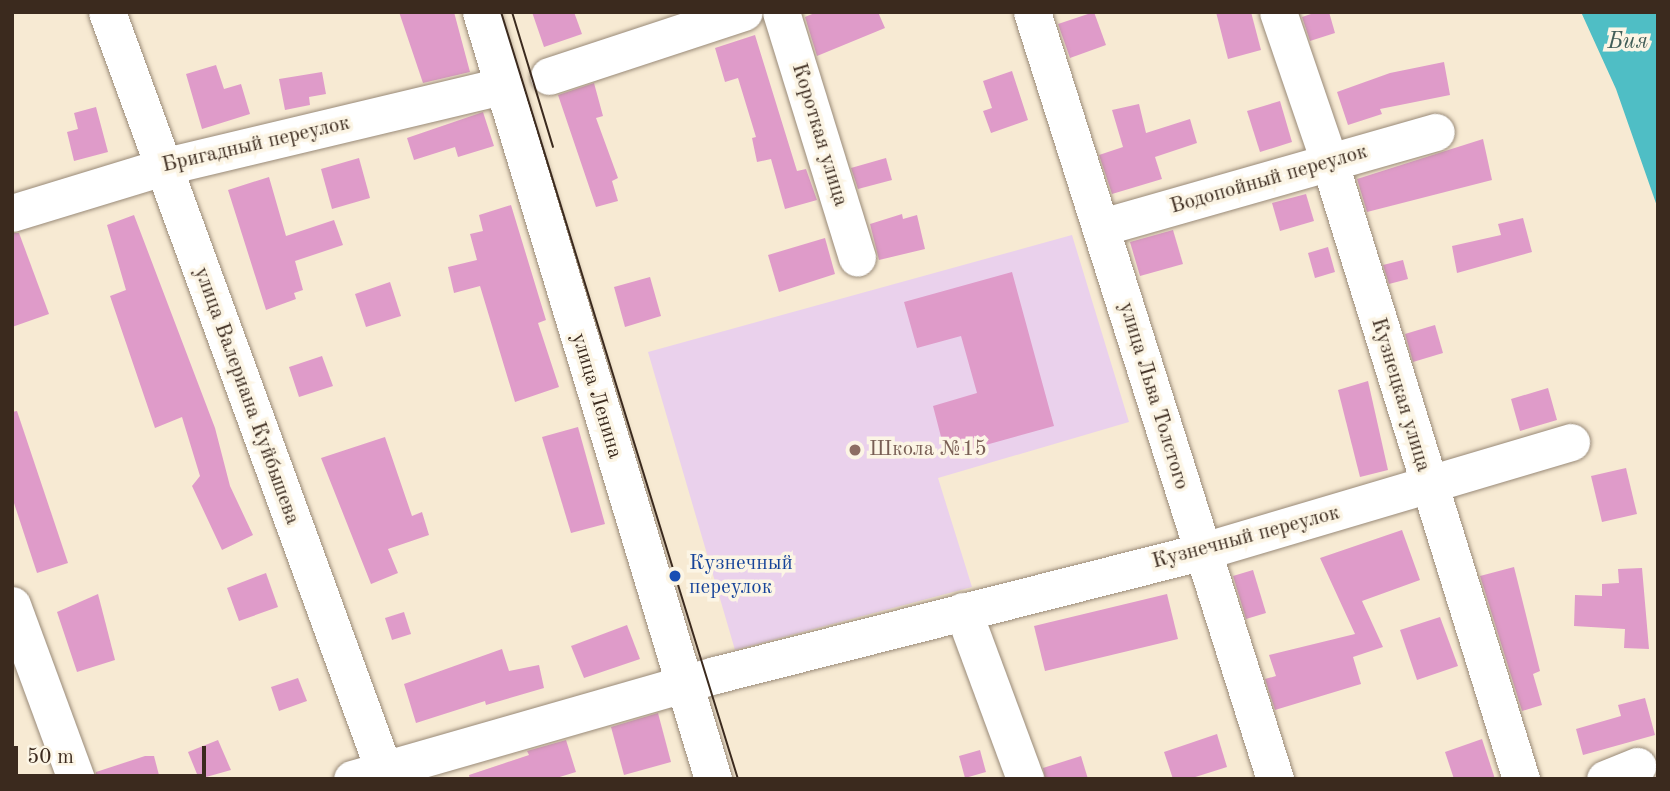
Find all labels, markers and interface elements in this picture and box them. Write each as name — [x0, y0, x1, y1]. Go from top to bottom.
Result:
water label: Бия — [1608, 28, 1648, 56]
street label: Короткая улица — [785, 60, 853, 210]
street label: Бригадный переулок — [160, 111, 352, 179]
street label: Водопойный переулок — [1167, 140, 1371, 220]
street label: улица Валериана Куйбышева — [188, 264, 304, 528]
street label: улица Льва Толстого — [1113, 299, 1193, 493]
street label: Кузнецкая улица — [1365, 315, 1435, 475]
street label: улица Ленина — [565, 330, 627, 462]
place label: Школа №15 — [869, 437, 987, 463]
marker: Школа №15 — [847, 442, 863, 458]
street label: Кузнечный переулок — [1150, 501, 1342, 575]
place label: Кузнечный переулок — [689, 551, 793, 601]
marker: Кузнечный переулок — [667, 568, 683, 584]
scale bar — [18, 732, 210, 776]
text: 50 m — [27, 747, 74, 768]

